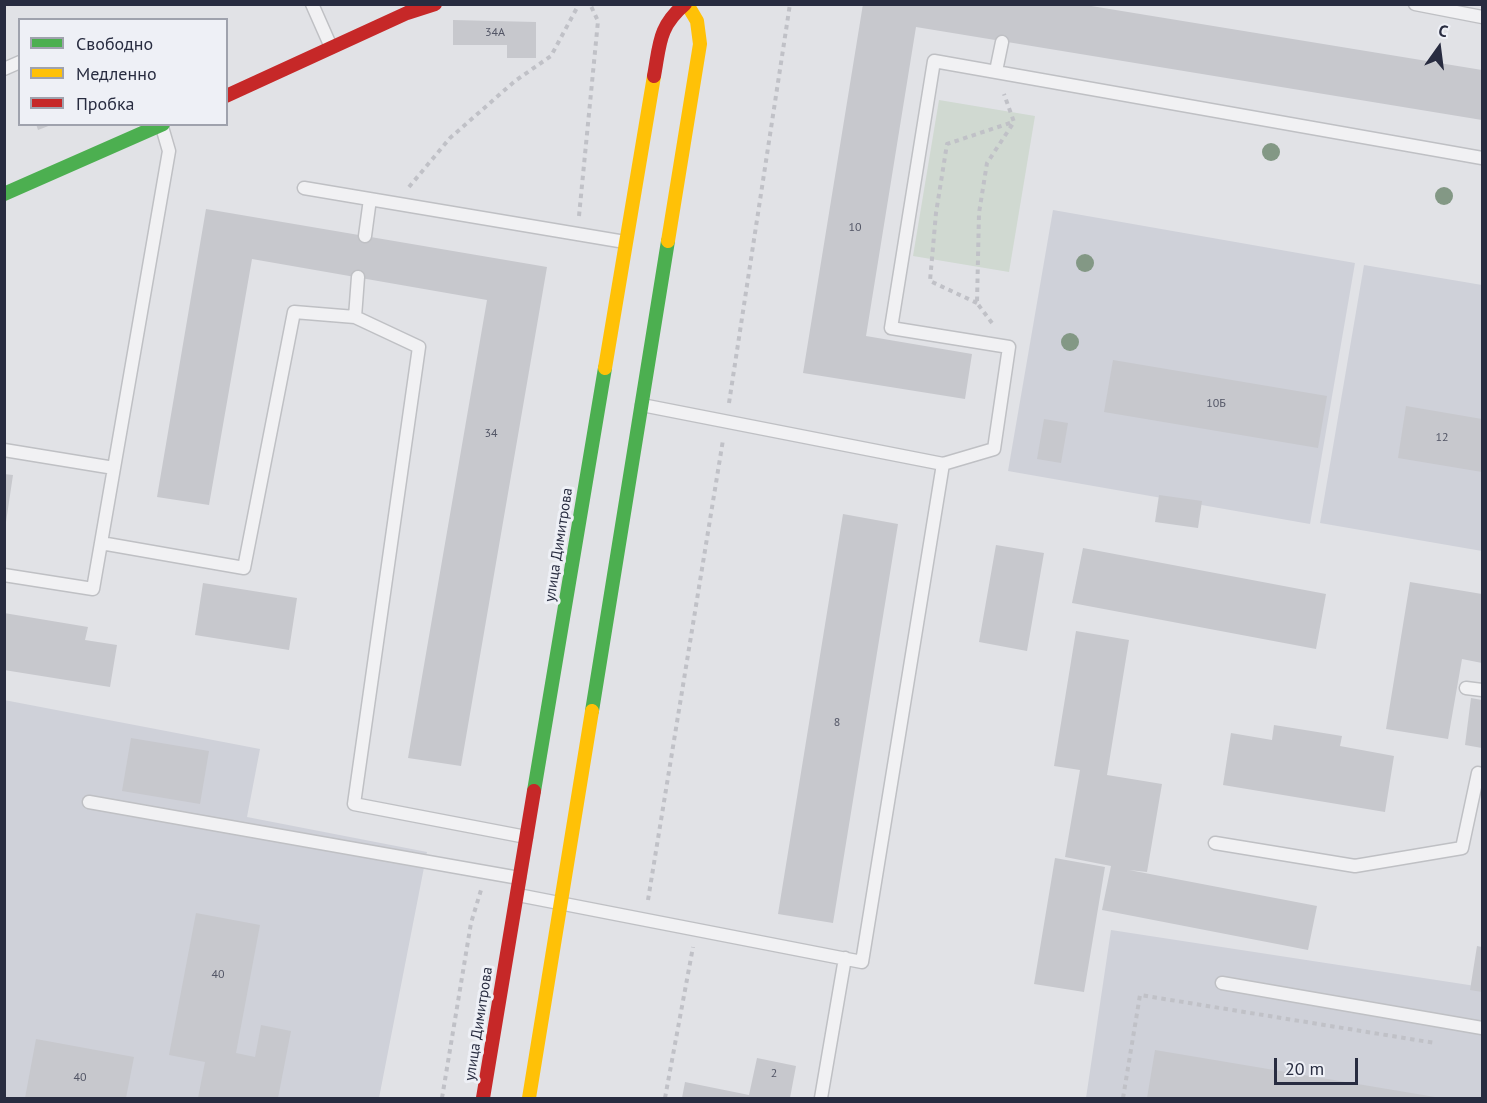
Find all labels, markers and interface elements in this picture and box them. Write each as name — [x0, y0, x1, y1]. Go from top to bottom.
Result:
legend — [18, 18, 228, 126]
north arrow — [1409, 18, 1469, 78]
text: С — [1437, 20, 1450, 41]
house number: 34А — [485, 26, 505, 40]
text: Свободно — [76, 32, 153, 55]
text: Медленно — [76, 62, 157, 85]
text: Пробка — [76, 92, 134, 115]
house number: 10 — [848, 221, 862, 235]
house number: 10Б — [1206, 397, 1226, 411]
house number: 34 — [484, 427, 498, 441]
house number: 12 — [1435, 431, 1449, 445]
street label: улица Димитрова — [541, 487, 577, 603]
house number: 8 — [834, 716, 840, 730]
street label: улица Димитрова — [461, 966, 497, 1082]
house number: 40 — [211, 968, 225, 982]
scale bar — [1277, 1046, 1361, 1084]
text: 20 m — [1285, 1057, 1324, 1080]
house number: 2 — [771, 1067, 777, 1081]
house number: 40 — [73, 1071, 87, 1085]

